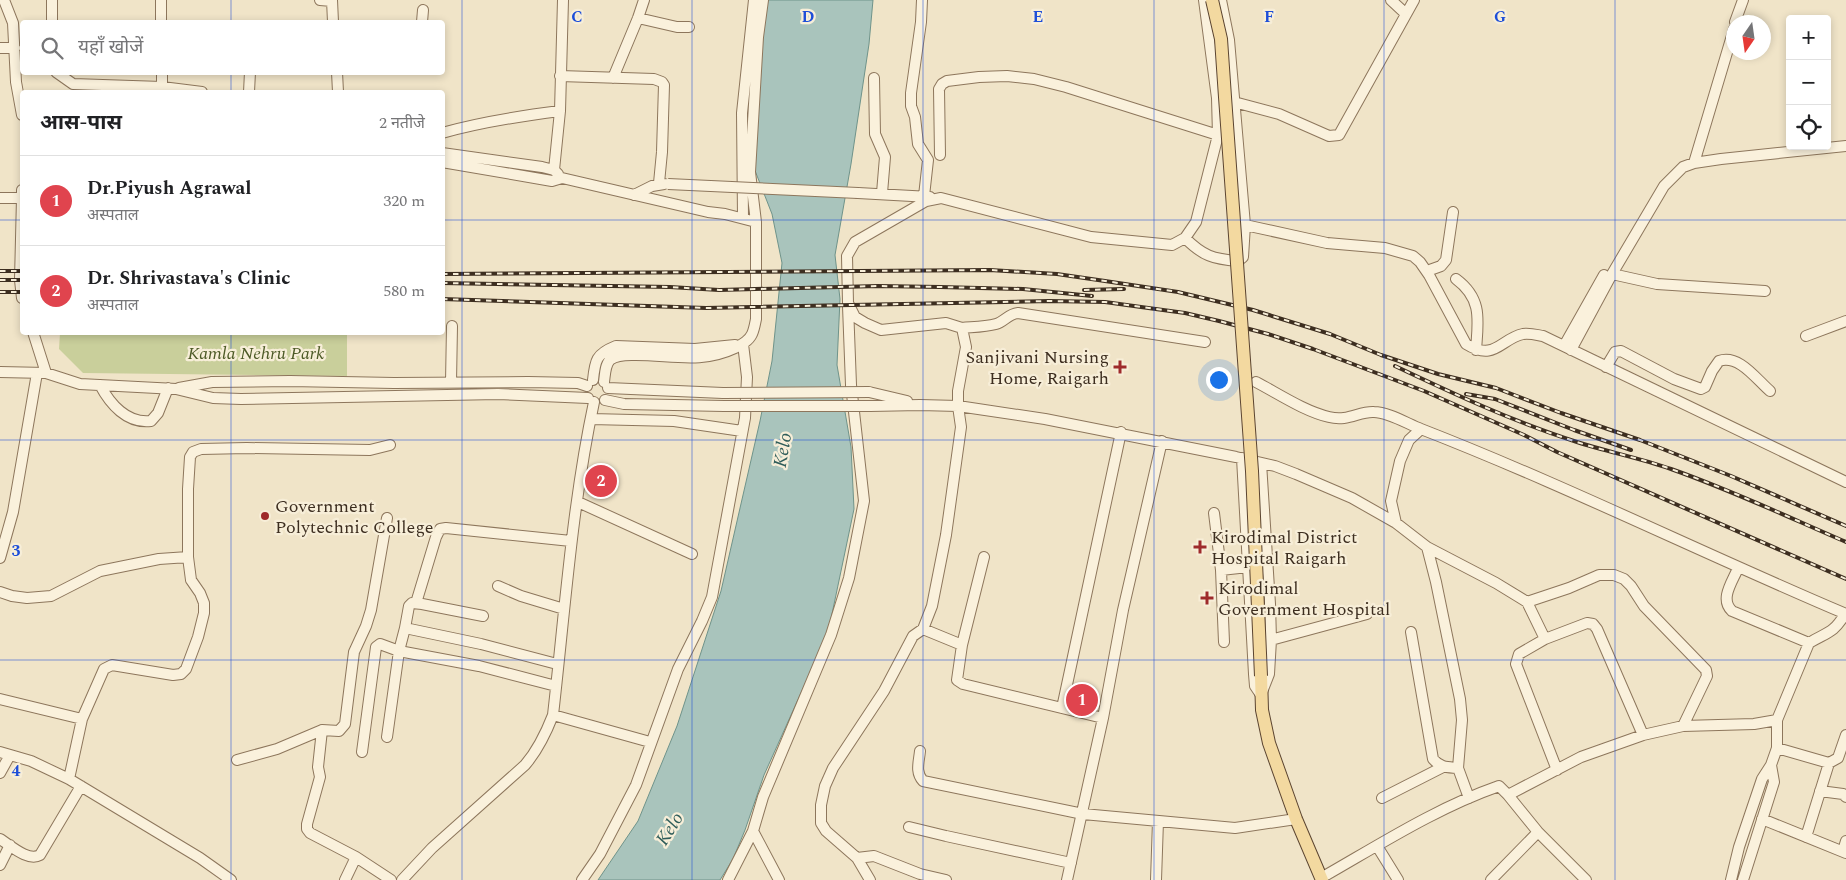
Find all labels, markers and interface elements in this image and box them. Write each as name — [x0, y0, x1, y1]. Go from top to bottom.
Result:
text: C — [571, 5, 583, 29]
text: D — [802, 5, 815, 29]
text: E — [1033, 5, 1043, 29]
text: F — [1264, 5, 1274, 29]
text: G — [1494, 5, 1506, 29]
north arrow — [1726, 15, 1771, 60]
map controls — [1786, 15, 1831, 150]
button: + — [1786, 15, 1831, 60]
search box — [20, 20, 445, 75]
text: यहाँ खोजें — [78, 33, 143, 62]
icon: search — [38, 34, 66, 62]
button: − — [1786, 60, 1831, 105]
button: locate — [1786, 105, 1831, 150]
text: आस-पास — [40, 107, 122, 139]
text: 2 नतीजे — [379, 111, 425, 135]
text: Dr.Piyush Agrawal — [87, 174, 251, 203]
text: 1 — [52, 189, 60, 213]
text: 320 m — [383, 189, 425, 213]
text: अस्पताल — [87, 203, 139, 227]
text: Dr. Shrivastava's Clinic — [87, 264, 291, 293]
text: 2 — [52, 279, 60, 303]
text: 580 m — [383, 279, 425, 303]
text: अस्पताल — [87, 293, 139, 317]
park label: Kamla Nehru Park — [188, 340, 325, 367]
place label: Sanjivani Nursing Home, Raigarh — [965, 344, 1109, 392]
marker: Sanjivani Nursing Home, Raigarh — [1113, 360, 1127, 374]
your location — [1206, 367, 1232, 393]
water label: Kelo — [766, 430, 800, 470]
pin: 2 — [585, 462, 617, 500]
place label: Government Polytechnic College — [275, 493, 434, 541]
marker: Government Polytechnic College — [259, 510, 271, 522]
place label: Kirodimal District Hospital Raigarh — [1211, 524, 1357, 572]
text: 3 — [12, 539, 21, 563]
marker: Kirodimal District Hospital Raigarh — [1193, 540, 1207, 554]
place label: Kirodimal Government Hospital — [1218, 575, 1390, 623]
marker: Kirodimal Government Hospital — [1200, 591, 1214, 605]
pin: 1 — [1066, 681, 1098, 719]
text: 4 — [12, 759, 21, 783]
water label: Kelo — [648, 806, 692, 852]

